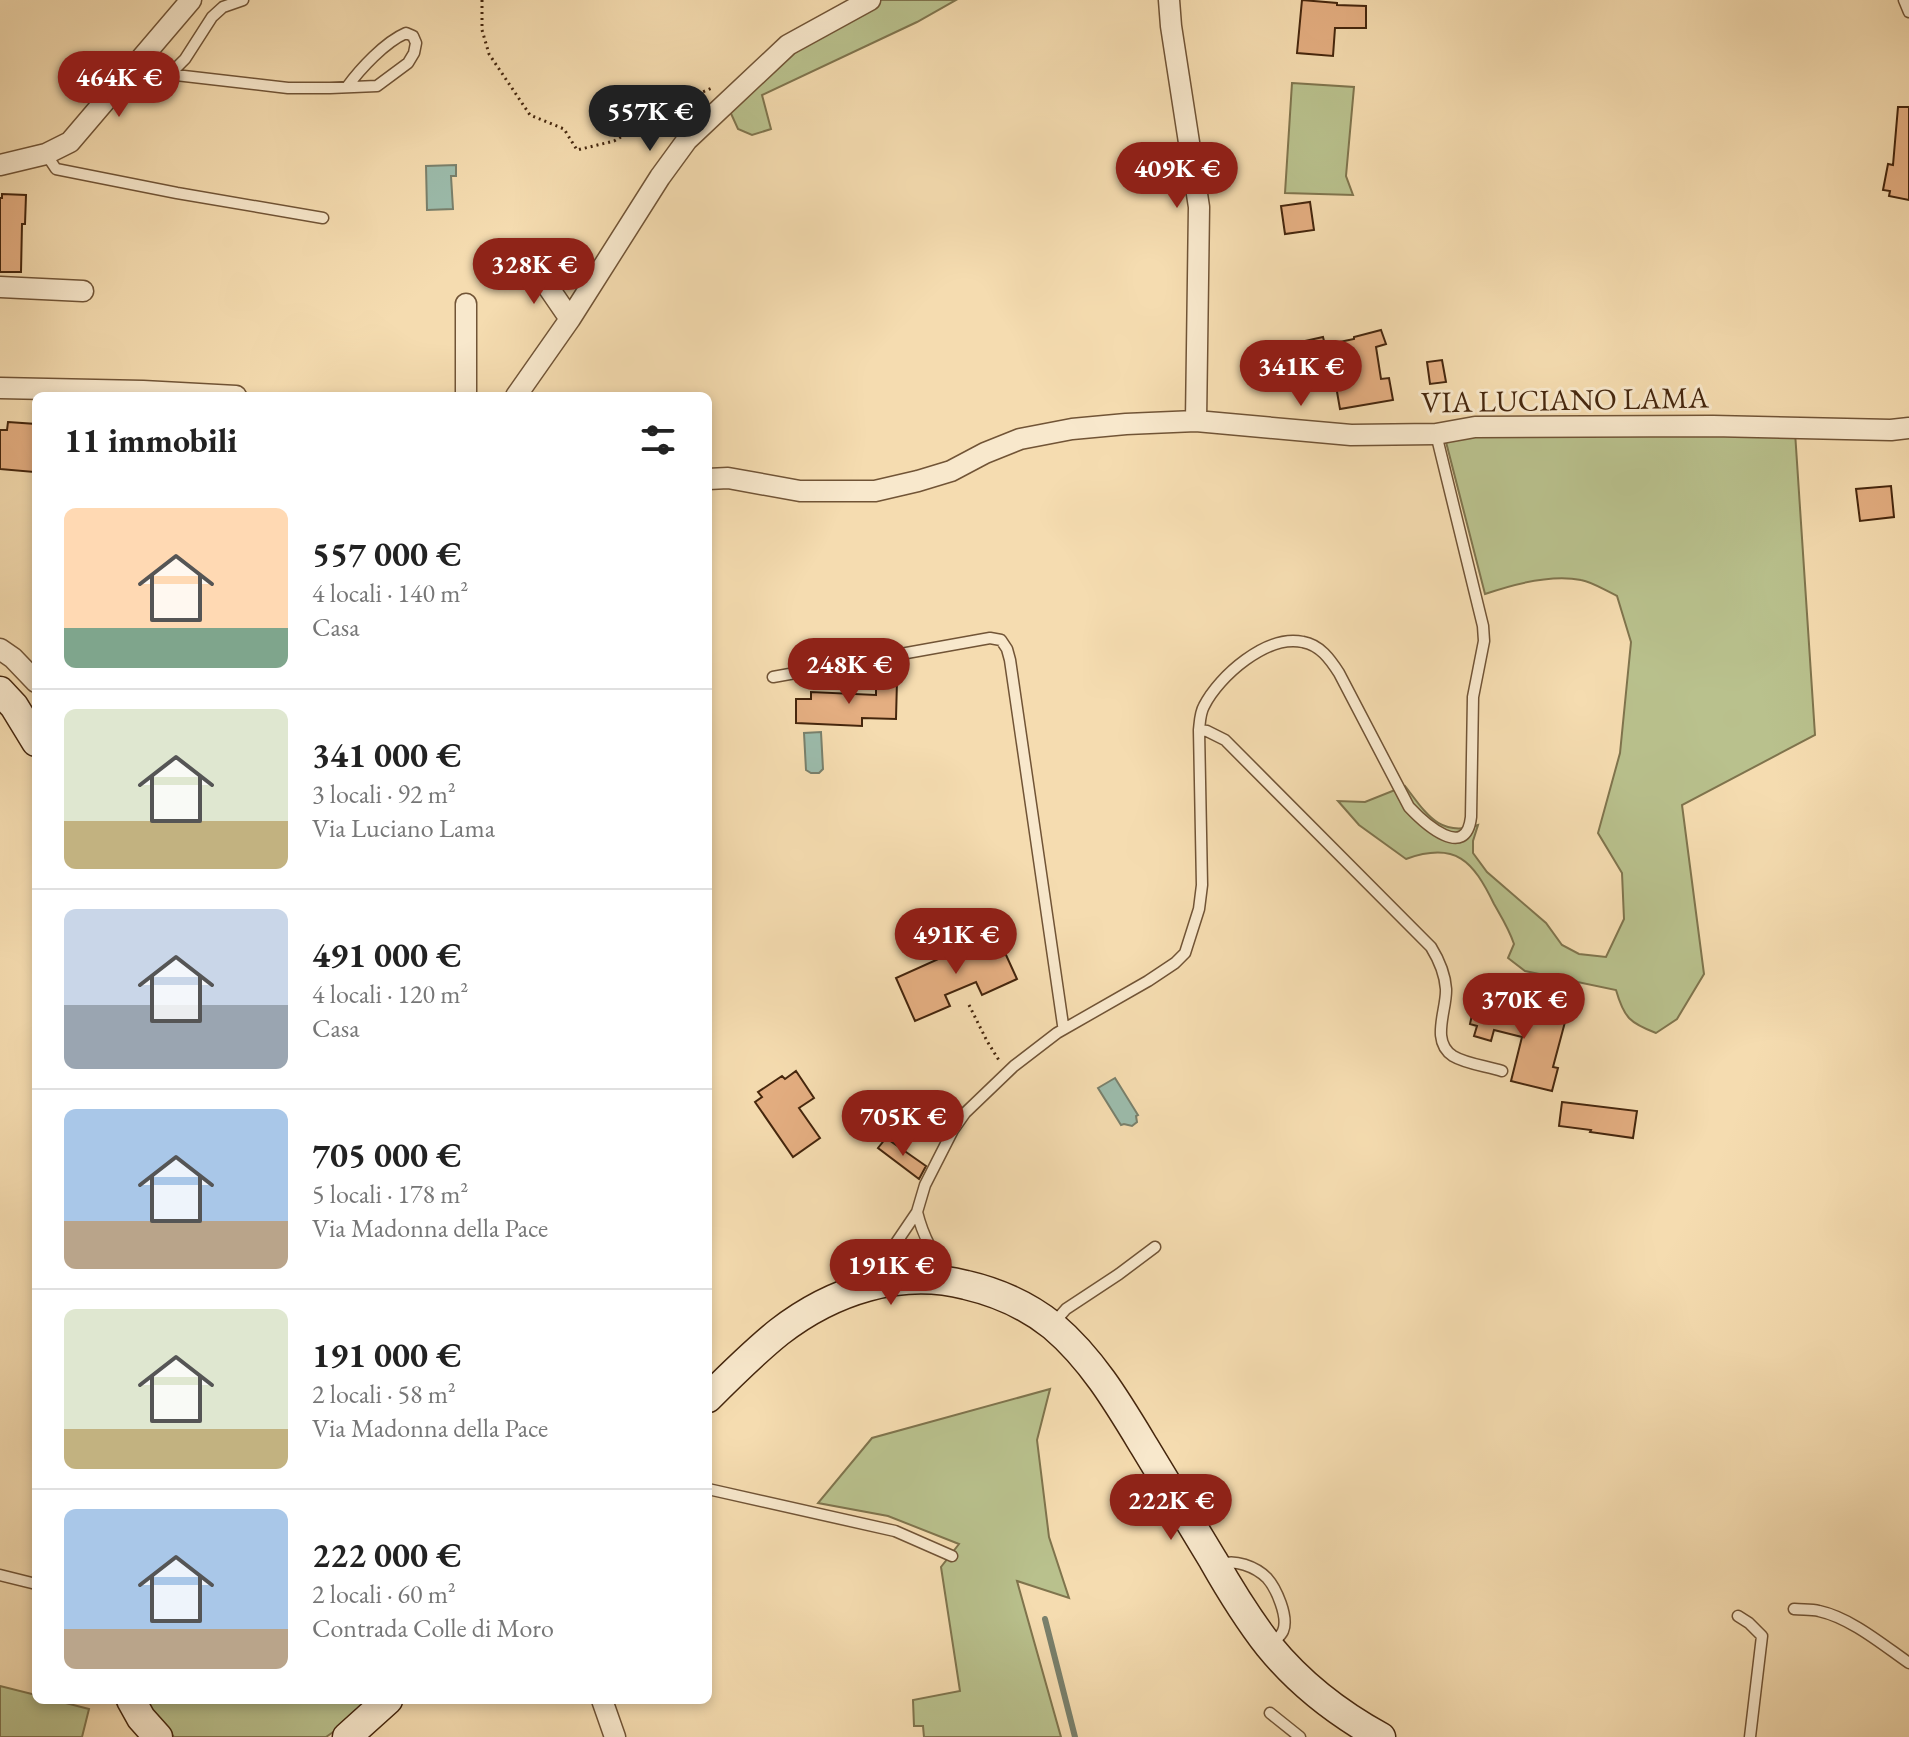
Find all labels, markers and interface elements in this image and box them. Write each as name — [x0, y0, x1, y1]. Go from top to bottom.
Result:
pin: 464K € — [54, 51, 184, 119]
text: 464K € — [76, 60, 162, 94]
pin: 557K € — [585, 85, 715, 153]
text: 557K € — [607, 94, 693, 128]
pin: 409K € — [1112, 142, 1242, 210]
text: 409K € — [1134, 151, 1220, 185]
pin: 328K € — [469, 238, 599, 306]
text: 328K € — [491, 247, 577, 281]
pin: 341K € — [1236, 340, 1366, 408]
text: 341K € — [1258, 349, 1344, 383]
street label: VIA LUCIANO LAMA — [1421, 377, 1709, 422]
text: 11 immobili — [64, 418, 237, 462]
icon: filters — [636, 418, 680, 462]
text: 557 000 € — [312, 532, 461, 576]
icon: home — [128, 540, 224, 636]
text: 4 locali · 140 m² — [312, 576, 468, 610]
text: Casa — [312, 610, 360, 644]
pin: 248K € — [784, 638, 914, 706]
text: 248K € — [806, 647, 892, 681]
text: 341 000 € — [312, 733, 461, 777]
icon: home — [128, 741, 224, 837]
text: 3 locali · 92 m² — [312, 777, 456, 811]
text: Via Luciano Lama — [312, 811, 495, 845]
pin: 491K € — [891, 908, 1021, 976]
text: 491K € — [913, 917, 999, 951]
text: 491 000 € — [312, 933, 461, 977]
icon: home — [128, 941, 224, 1037]
pin: 370K € — [1459, 973, 1589, 1041]
text: 4 locali · 120 m² — [312, 977, 468, 1011]
text: 370K € — [1481, 982, 1567, 1016]
text: Casa — [312, 1011, 360, 1045]
pin: 705K € — [838, 1090, 968, 1158]
text: 705K € — [860, 1099, 946, 1133]
text: 705 000 € — [312, 1133, 461, 1177]
icon: home — [128, 1141, 224, 1237]
text: 5 locali · 178 m² — [312, 1177, 468, 1211]
text: Via Madonna della Pace — [312, 1211, 548, 1245]
pin: 191K € — [826, 1239, 956, 1307]
text: 191K € — [848, 1248, 934, 1282]
text: 191 000 € — [312, 1333, 461, 1377]
icon: home — [128, 1341, 224, 1437]
text: 2 locali · 58 m² — [312, 1377, 456, 1411]
text: Via Madonna della Pace — [312, 1411, 548, 1445]
pin: 222K € — [1106, 1474, 1236, 1542]
text: 222K € — [1128, 1483, 1214, 1517]
text: 222 000 € — [312, 1533, 461, 1577]
icon: home — [128, 1541, 224, 1637]
text: 2 locali · 60 m² — [312, 1577, 456, 1611]
text: Contrada Colle di Moro — [312, 1611, 554, 1645]

